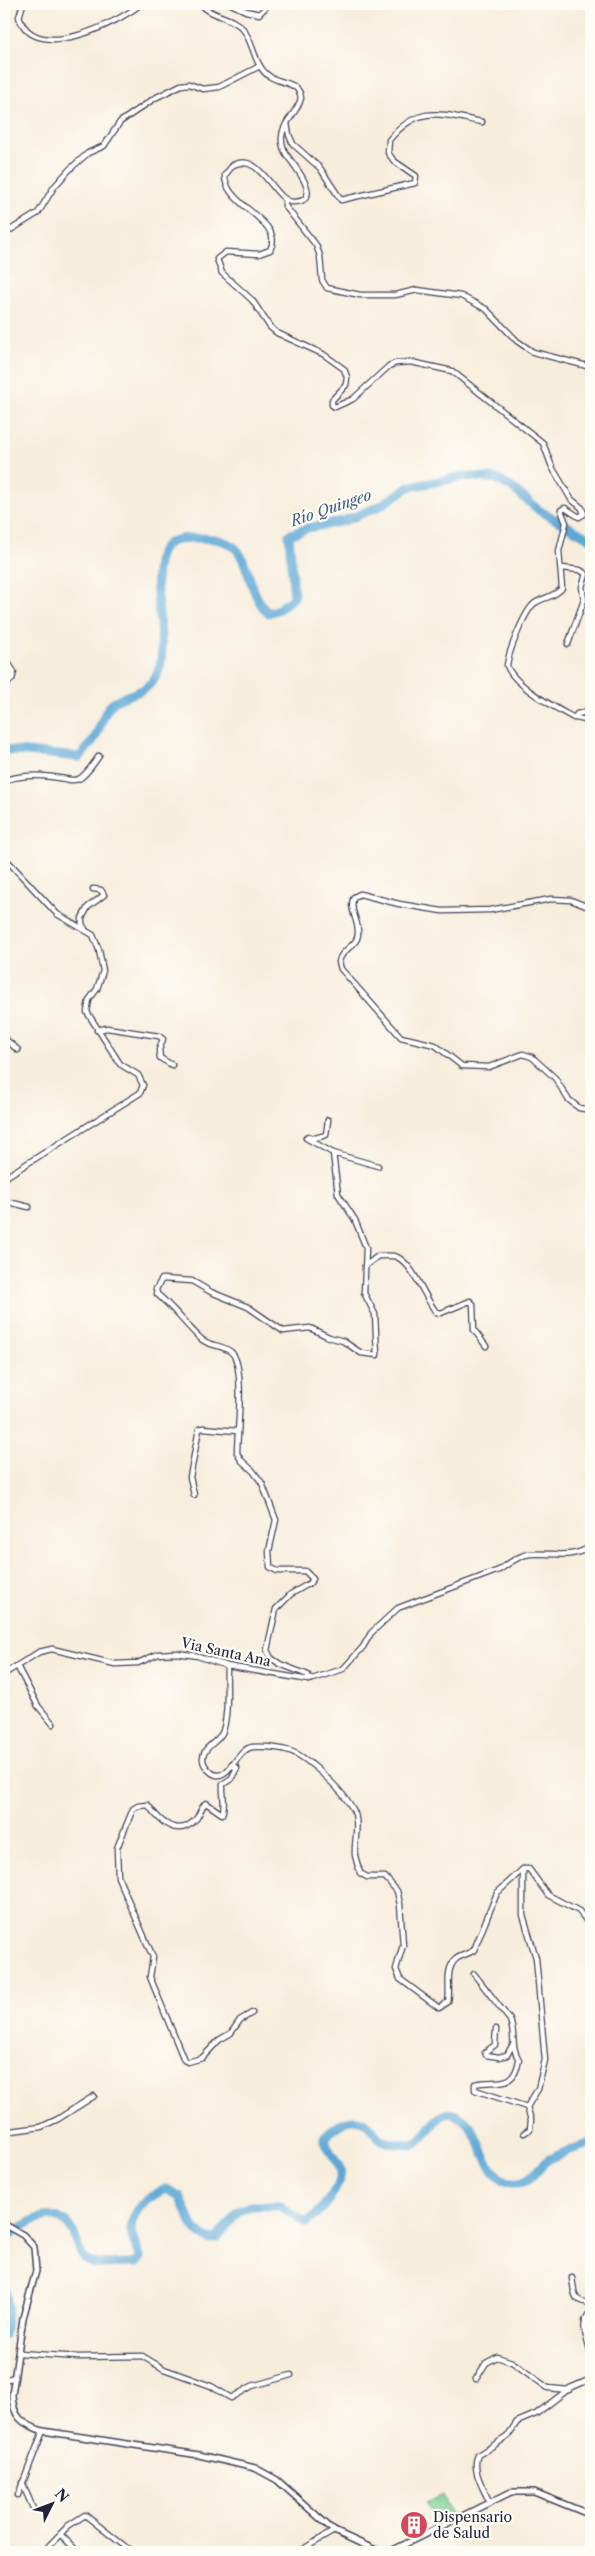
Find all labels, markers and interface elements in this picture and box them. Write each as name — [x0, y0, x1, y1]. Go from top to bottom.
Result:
water label: Río Quingeo — [287, 485, 374, 531]
street label: Via Santa Ana — [178, 1633, 273, 1670]
north arrow — [28, 2478, 78, 2528]
text: N — [51, 2485, 72, 2506]
place label: Dispensario de Salud — [433, 2508, 512, 2542]
building icon: Dispensario de Salud — [399, 2510, 429, 2540]

